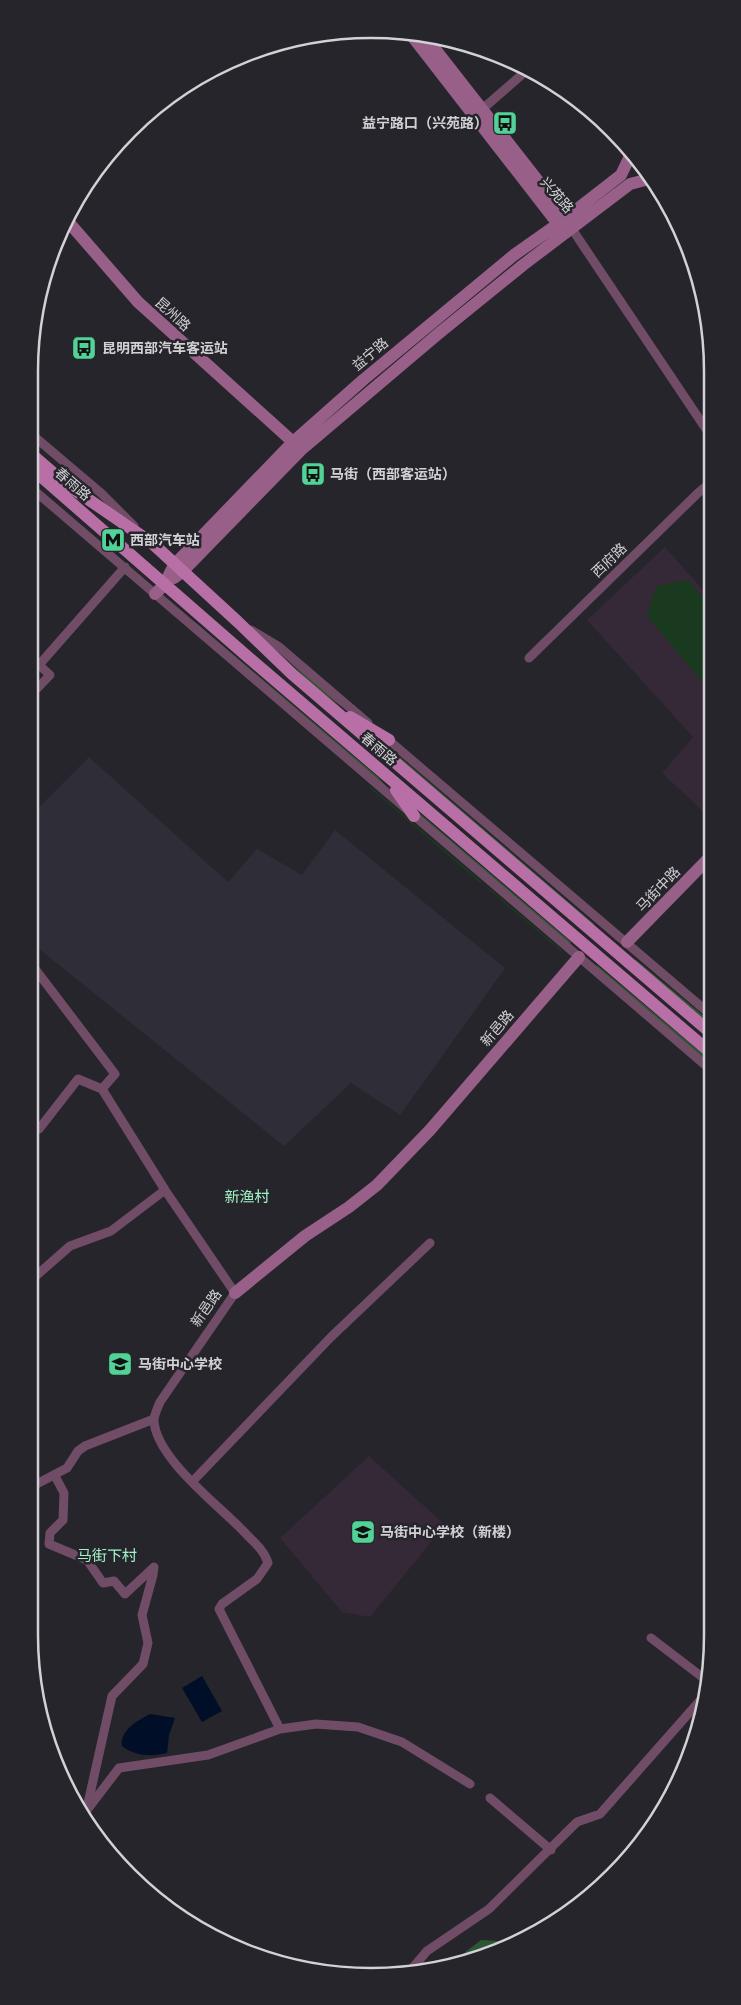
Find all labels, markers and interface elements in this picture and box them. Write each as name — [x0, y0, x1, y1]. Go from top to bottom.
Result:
bus stop icon: 益宁路口（兴苑路） — [492, 110, 518, 136]
place label: 益宁路口（兴苑路） — [362, 115, 488, 131]
street label: 兴苑路 — [537, 174, 577, 216]
street label: 昆州路 — [152, 294, 194, 334]
street label: 益宁路 — [349, 334, 391, 374]
bus stop icon: 昆明西部汽车客运站 — [71, 335, 97, 361]
place label: 昆明西部汽车客运站 — [102, 340, 228, 356]
bus stop icon: 马街（西部客运站） — [300, 461, 326, 487]
street label: 春雨路 — [52, 464, 94, 504]
place label: 马街（西部客运站） — [330, 466, 456, 482]
metro station icon: 西部汽车站 — [100, 527, 126, 553]
place label: 西部汽车站 — [130, 532, 200, 548]
street label: 西府路 — [588, 540, 630, 580]
street label: 春雨路 — [358, 729, 400, 769]
street label: 马街中路 — [633, 863, 683, 915]
street label: 新邑路 — [477, 1007, 517, 1049]
district label: 新渔村 — [224, 1188, 270, 1206]
street label: 新邑路 — [187, 1286, 225, 1330]
school or university icon: 马街中心学校 — [107, 1351, 133, 1377]
place label: 马街中心学校 — [138, 1356, 222, 1372]
school or university icon: 马街中心学校（新楼） — [350, 1519, 376, 1545]
place label: 马街中心学校（新楼） — [380, 1524, 520, 1540]
district label: 马街下村 — [77, 1547, 137, 1565]

